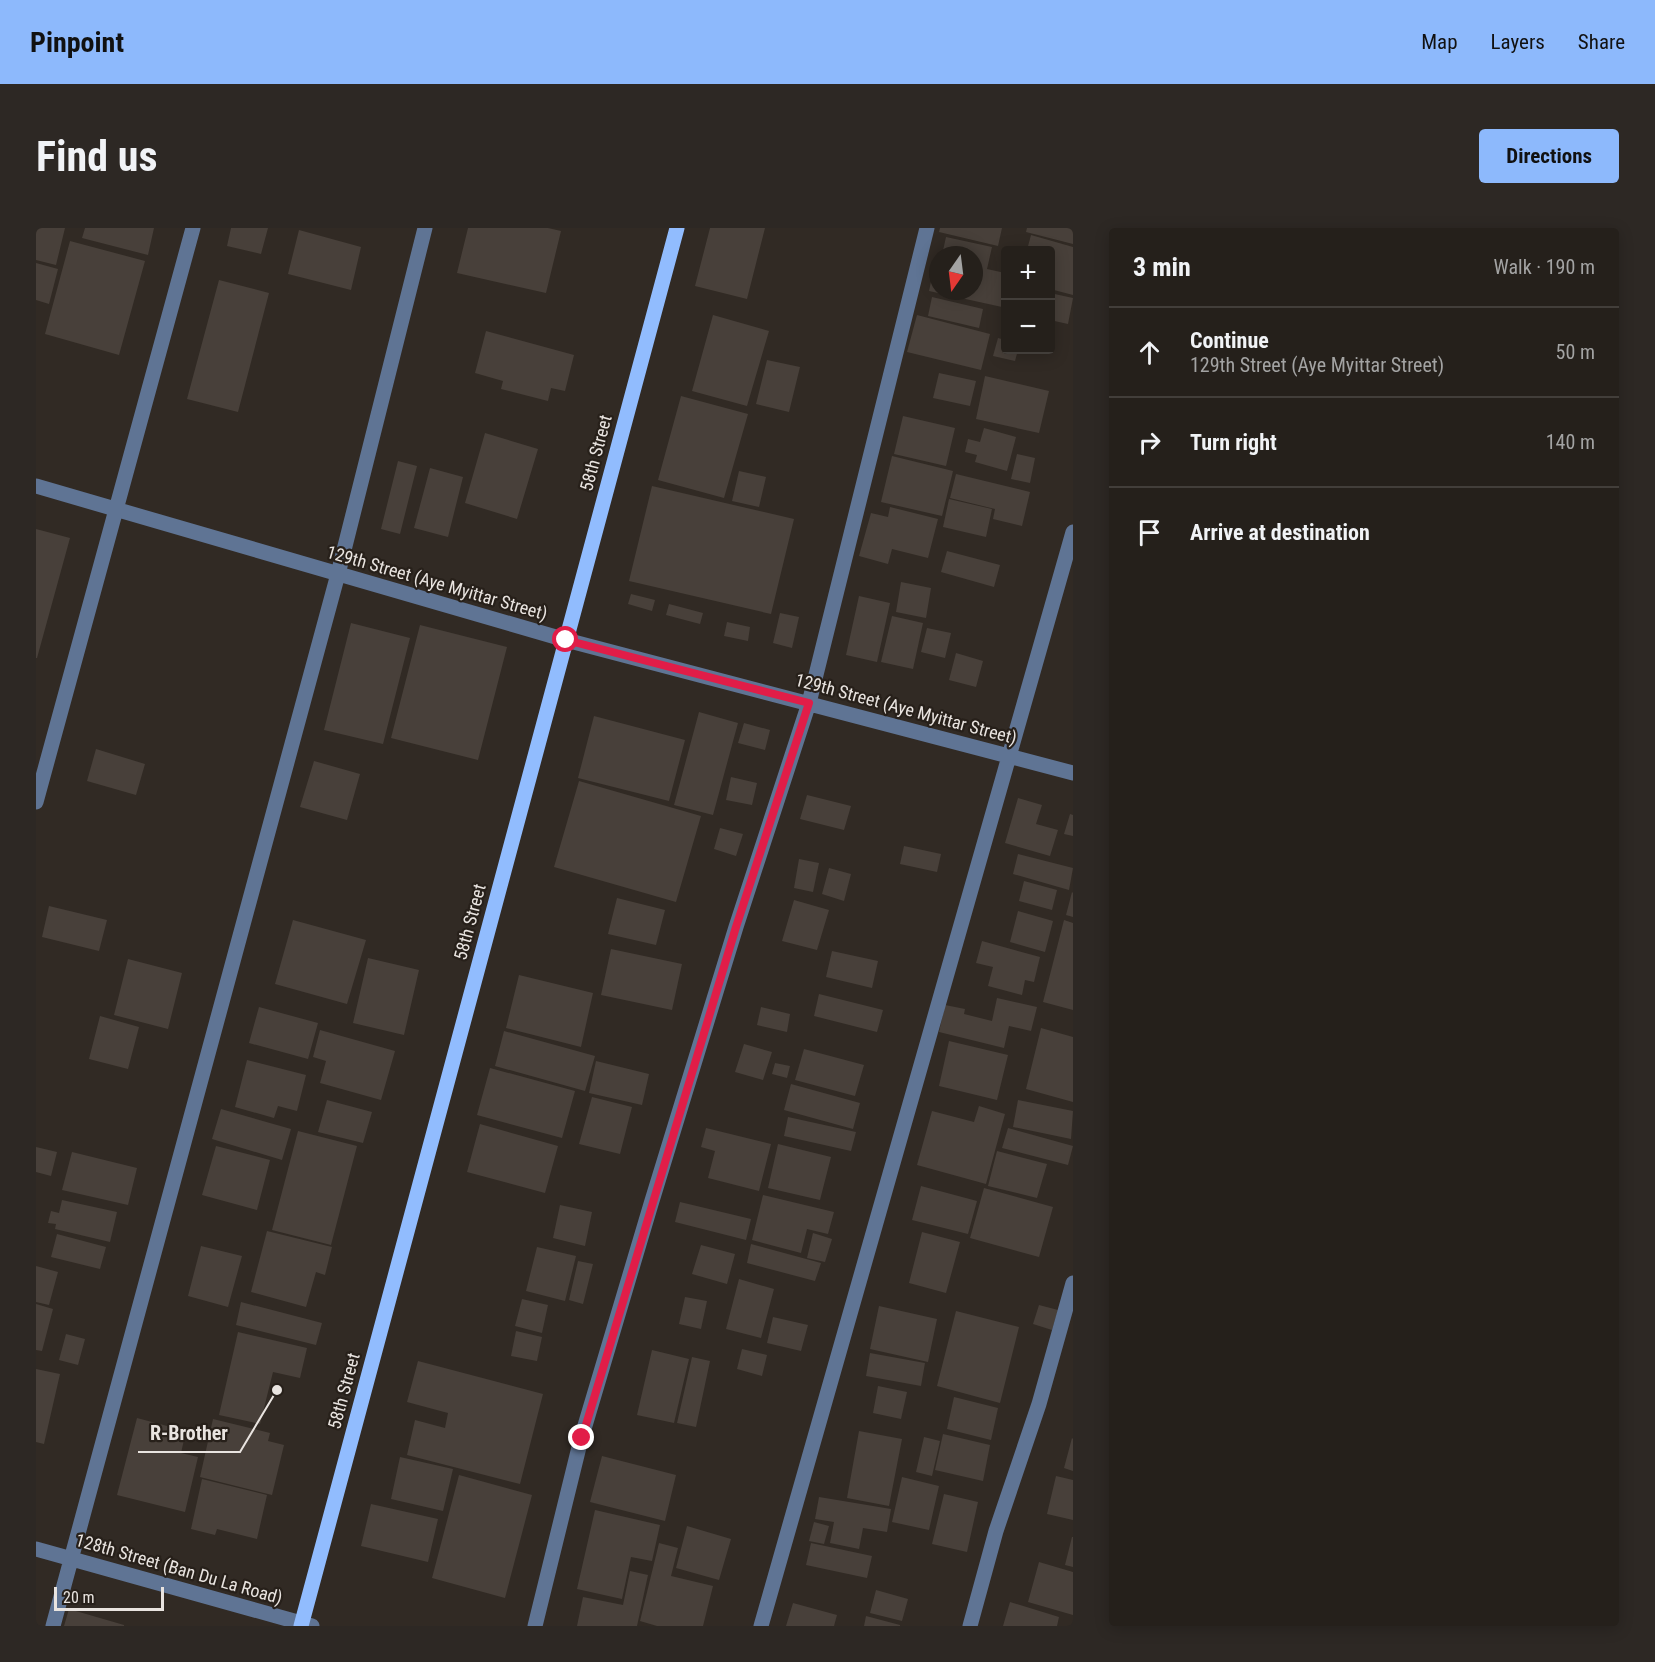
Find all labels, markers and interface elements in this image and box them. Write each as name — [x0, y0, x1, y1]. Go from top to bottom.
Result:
text: Pinpoint — [30, 26, 124, 59]
text: Map — [1421, 30, 1458, 54]
text: Layers — [1491, 30, 1545, 54]
text: Share — [1578, 30, 1625, 54]
button: Directions — [1479, 129, 1619, 183]
text: Find us — [36, 132, 157, 181]
north arrow — [929, 246, 983, 300]
map controls — [1001, 246, 1055, 354]
button: + — [1001, 246, 1055, 300]
text: 3 min — [1133, 252, 1191, 282]
text: Walk · 190 m — [1494, 255, 1595, 279]
button: − — [1001, 300, 1055, 354]
text: Continue — [1190, 328, 1269, 353]
icon: ahead — [1133, 336, 1166, 369]
text: 50 m — [1556, 340, 1595, 364]
text: 129th Street (Aye Myittar Street) — [1190, 353, 1444, 377]
street label: 58th Street — [575, 412, 616, 493]
icon: right — [1133, 426, 1166, 459]
text: Turn right — [1190, 430, 1277, 455]
text: 140 m — [1546, 430, 1595, 454]
icon: arrive — [1133, 516, 1166, 549]
text: Arrive at destination — [1190, 520, 1370, 545]
street label: 129th Street (Aye Myittar Street) — [324, 541, 550, 625]
route start — [552, 626, 578, 652]
street label: 129th Street (Aye Myittar Street) — [793, 669, 1019, 749]
street label: 58th Street — [449, 881, 490, 962]
street label: 58th Street — [323, 1350, 364, 1431]
callout: R-Brother — [138, 1414, 240, 1452]
text: R-Brother — [150, 1421, 228, 1445]
route end — [568, 1424, 594, 1450]
street label: 128th Street (Ban Du La Road) — [73, 1529, 285, 1609]
scale bar — [54, 1584, 164, 1612]
text: 20 m — [63, 1588, 95, 1607]

